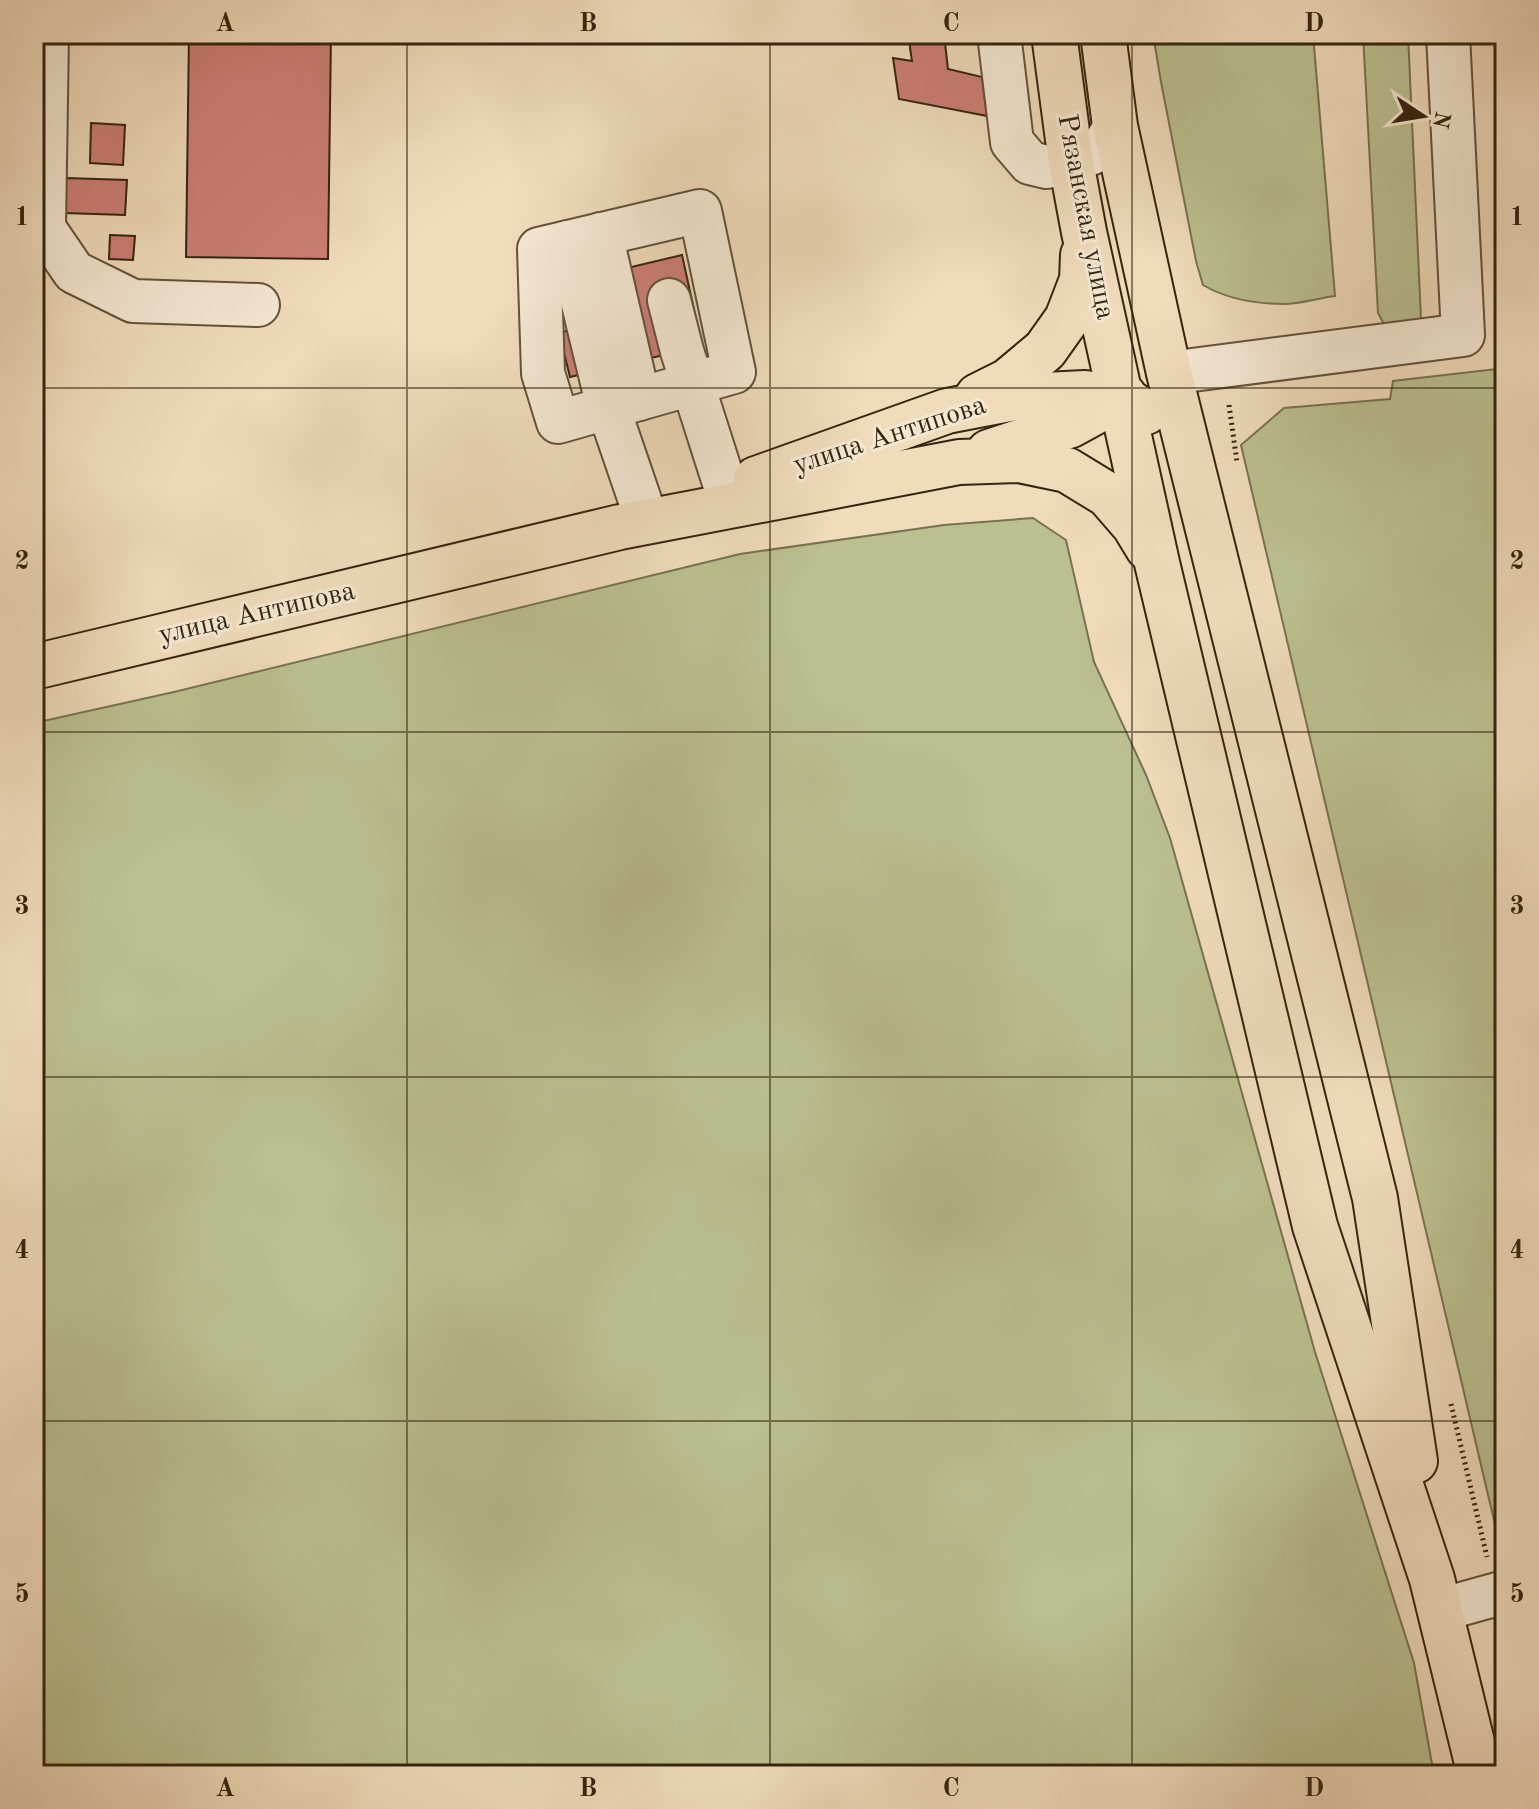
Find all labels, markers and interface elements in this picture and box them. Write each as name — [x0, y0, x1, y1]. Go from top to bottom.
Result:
text: A — [215, 11, 235, 37]
text: B — [579, 11, 597, 37]
text: C — [942, 11, 960, 37]
text: D — [1304, 11, 1324, 37]
north arrow — [1383, 76, 1463, 156]
text: N — [1428, 109, 1453, 130]
street label: Рязанская улица — [1051, 112, 1119, 322]
text: 1 — [14, 205, 30, 231]
text: 1 — [1509, 205, 1525, 231]
street label: улица Антипова — [790, 392, 990, 480]
text: 2 — [14, 549, 30, 575]
text: 2 — [1509, 549, 1525, 575]
street label: улица Антипова — [156, 578, 358, 650]
text: 3 — [14, 894, 30, 920]
text: 3 — [1509, 894, 1525, 920]
text: 4 — [14, 1238, 30, 1264]
text: 4 — [1509, 1238, 1525, 1264]
text: 5 — [14, 1582, 30, 1608]
text: 5 — [1509, 1582, 1525, 1608]
text: A — [215, 1776, 235, 1802]
text: B — [579, 1776, 597, 1802]
text: C — [942, 1776, 960, 1802]
text: D — [1304, 1776, 1324, 1802]

